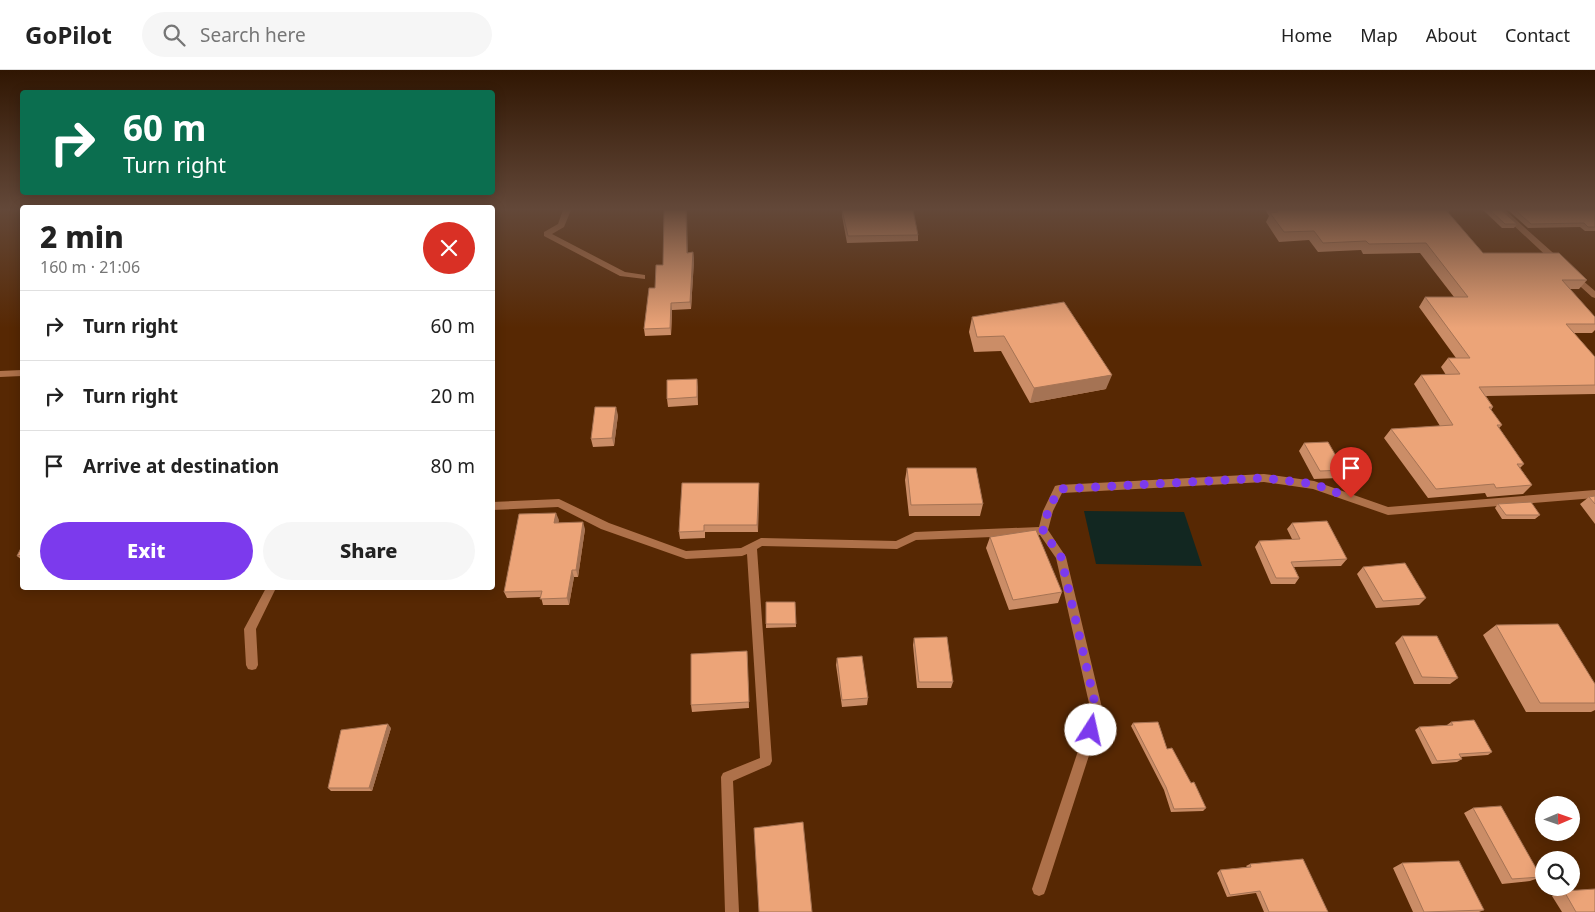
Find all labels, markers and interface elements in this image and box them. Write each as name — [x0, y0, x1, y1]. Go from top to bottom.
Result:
search box — [142, 12, 492, 57]
text: GoPilot — [25, 18, 112, 51]
icon: search — [160, 21, 188, 49]
text: Search here — [200, 22, 306, 48]
text: Home — [1281, 23, 1332, 47]
text: Map — [1360, 23, 1398, 47]
text: About — [1426, 23, 1477, 47]
text: Contact — [1505, 23, 1570, 47]
text: 60 m — [123, 104, 206, 151]
icon: right — [40, 110, 105, 175]
text: Turn right — [123, 149, 226, 179]
text: 2 min — [40, 216, 124, 257]
button: close — [423, 222, 475, 274]
text: 160 m · 21:06 — [40, 256, 140, 278]
icon: right — [40, 312, 68, 340]
text: Turn right — [83, 313, 178, 339]
text: 60 m — [431, 313, 475, 339]
icon: right — [40, 382, 68, 410]
text: Turn right — [83, 383, 178, 409]
text: 20 m — [431, 383, 475, 409]
pin — [1330, 447, 1372, 498]
icon: arrive — [40, 452, 68, 480]
text: Arrive at destination — [83, 453, 279, 479]
text: 80 m — [431, 453, 475, 479]
icon: arrive — [1337, 454, 1365, 482]
button: Exit — [40, 522, 253, 580]
button: Share — [263, 522, 475, 580]
position arrow — [1064, 703, 1116, 755]
north arrow — [1535, 796, 1580, 841]
map controls — [1535, 796, 1580, 896]
button: search — [1535, 851, 1580, 896]

